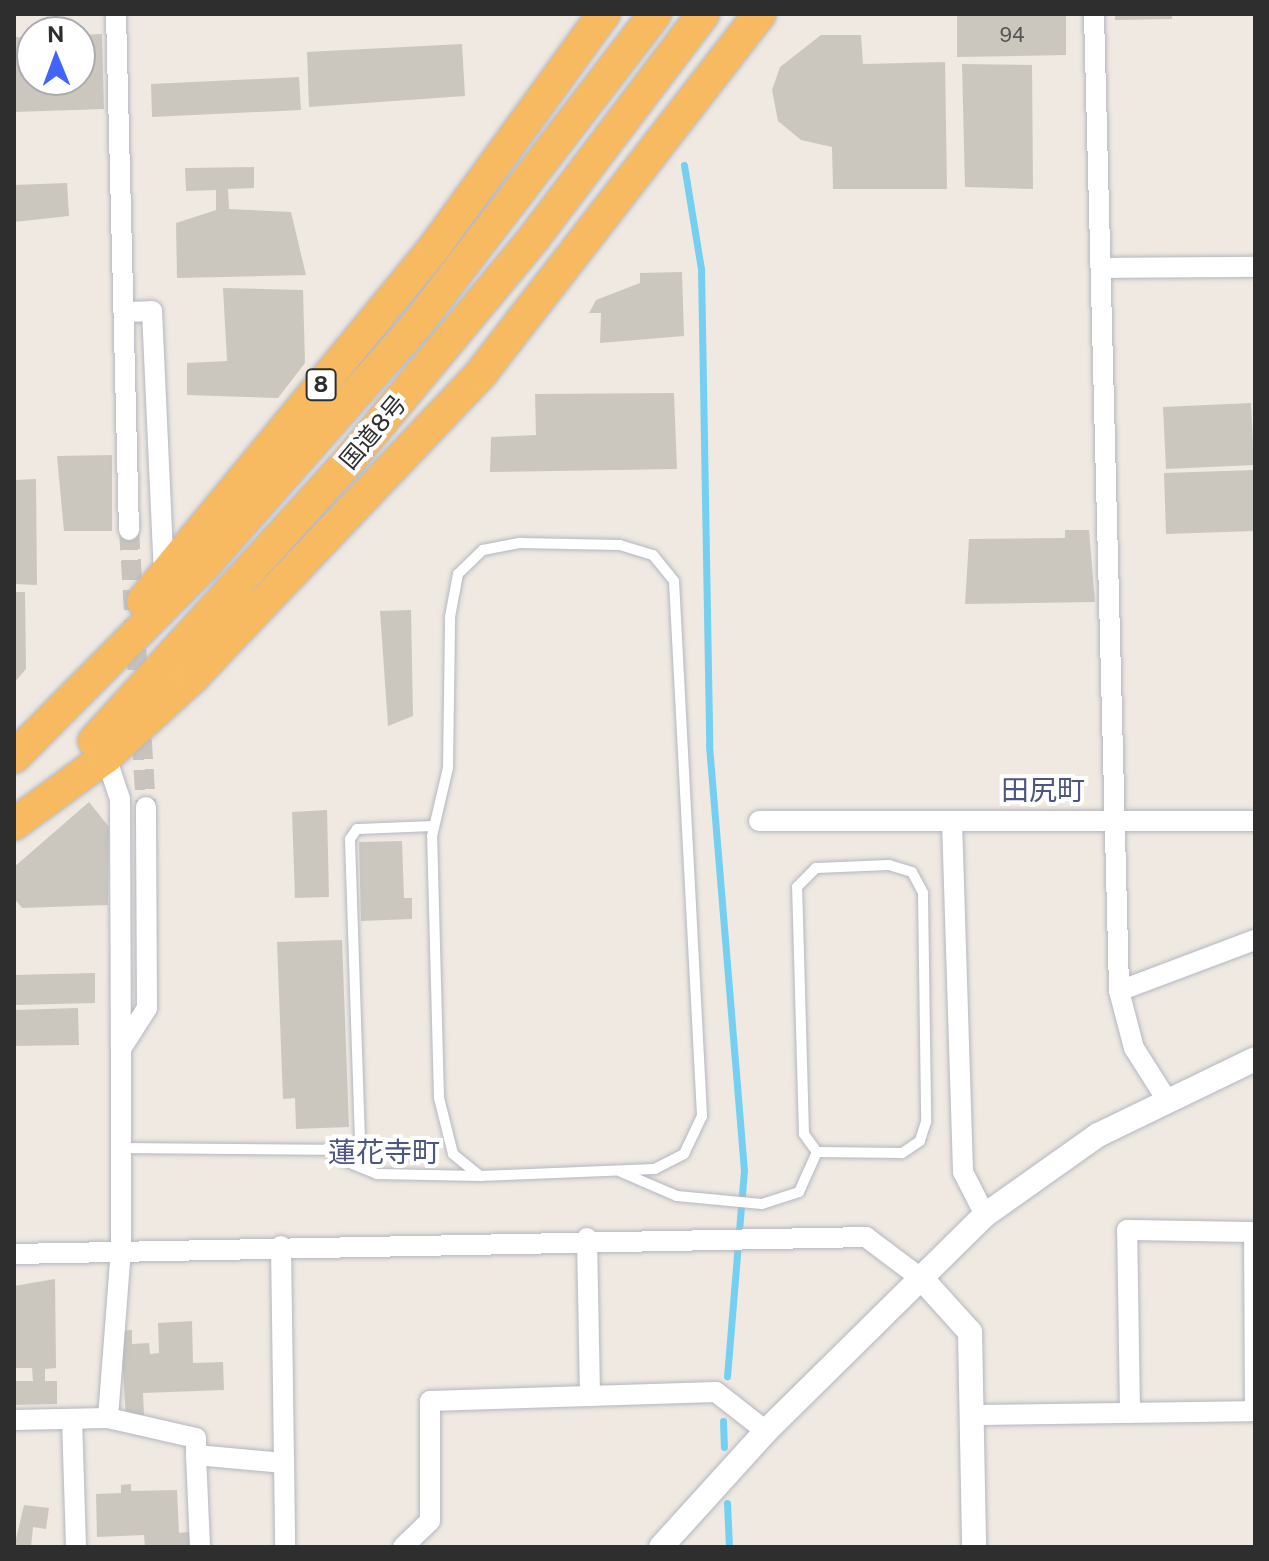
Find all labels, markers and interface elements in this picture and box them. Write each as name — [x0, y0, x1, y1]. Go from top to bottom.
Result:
north arrow — [16, 16, 96, 96]
text: N — [47, 21, 64, 47]
house number: 94 — [999, 23, 1025, 47]
road number: 8 — [305, 367, 337, 403]
street label: 国道8号 — [334, 389, 412, 475]
district label: 田尻町 — [1001, 773, 1085, 807]
district label: 蓮花寺町 — [328, 1135, 440, 1169]

